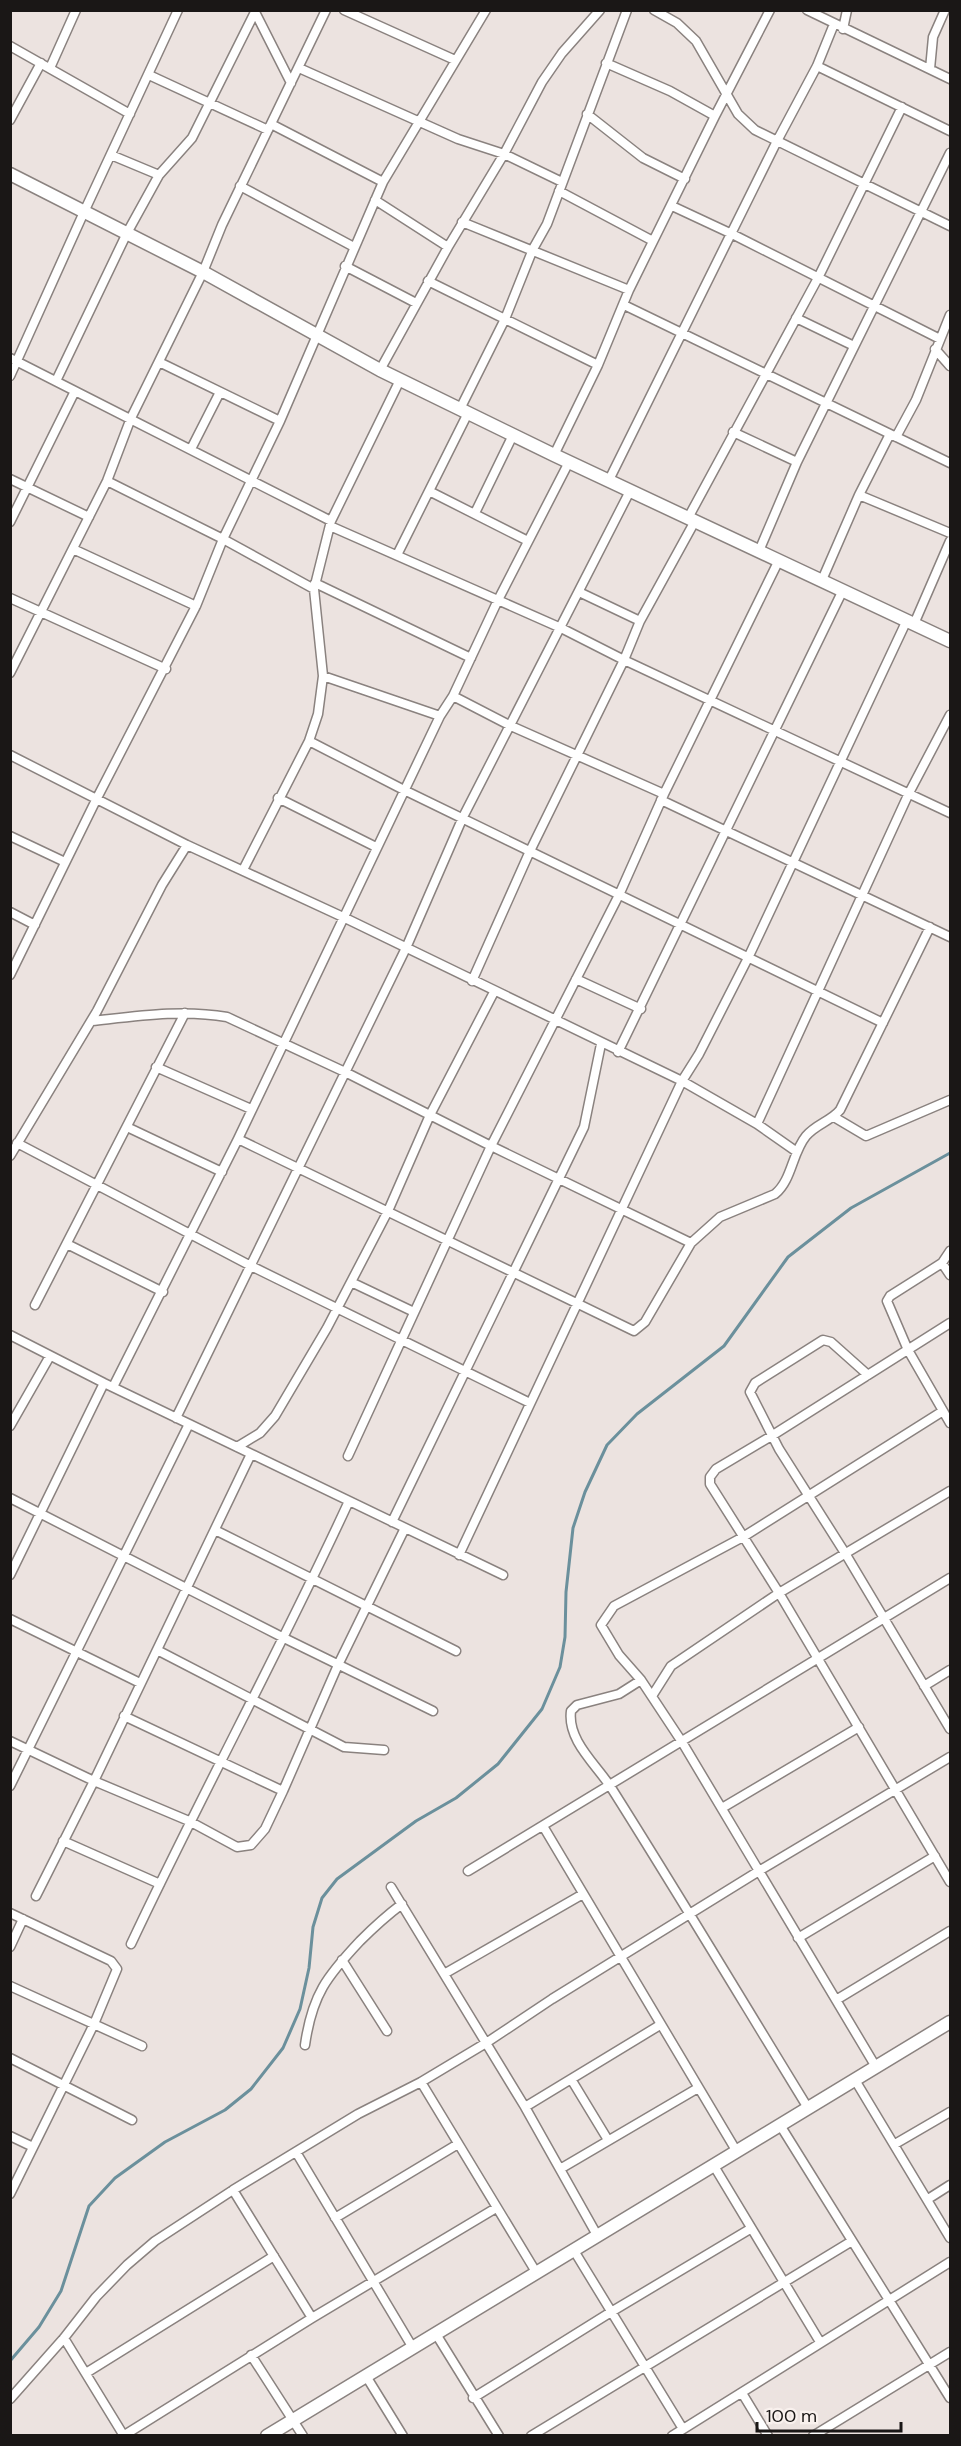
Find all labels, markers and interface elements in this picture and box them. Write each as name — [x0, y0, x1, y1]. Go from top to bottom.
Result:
scale bar — [757, 2395, 901, 2433]
text: 100 m — [766, 2404, 817, 2428]

